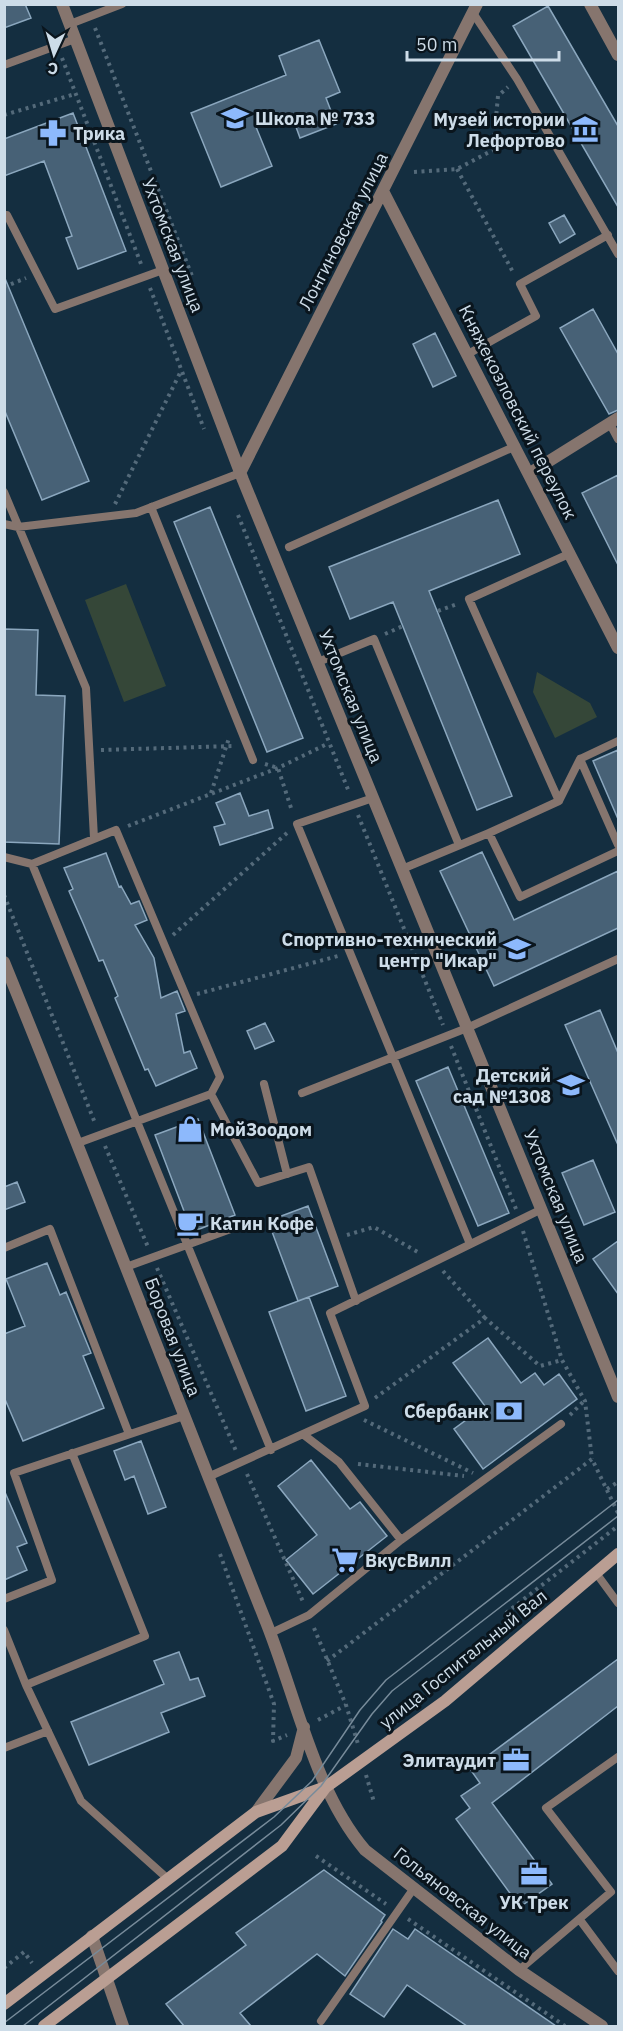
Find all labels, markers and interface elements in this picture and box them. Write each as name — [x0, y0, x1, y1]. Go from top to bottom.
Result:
north arrow — [24, 24, 84, 84]
scale bar — [407, 24, 558, 62]
text: 50 m — [416, 33, 458, 56]
text: С — [47, 59, 59, 79]
school or university icon: Школа № 733 — [220, 103, 250, 133]
place label: Школа № 733 — [255, 107, 375, 130]
place label: Музей истории Лефортово — [433, 108, 565, 152]
museum icon: Музей истории Лефортово — [570, 114, 600, 144]
pharmacy icon: Трика — [38, 118, 68, 148]
place label: Трика — [73, 122, 125, 145]
street label: Лонгиновская улица — [293, 148, 393, 314]
street label: Ухтомская улица — [137, 174, 209, 316]
street label: Княжекозловский переулок — [454, 301, 582, 523]
street label: Ухтомская улица — [314, 626, 388, 767]
place label: Спортивно-технический центр "Икар" — [281, 928, 497, 972]
school or university icon: Спортивно-технический центр "Икар" — [502, 934, 532, 964]
place label: Детский сад №1308 — [453, 1064, 551, 1108]
school or university icon: Детский сад №1308 — [556, 1070, 586, 1100]
shop icon: МойЗоодом — [175, 1114, 205, 1144]
place label: МойЗоодом — [210, 1118, 312, 1141]
street label: Ухтомская улица — [519, 1126, 593, 1267]
cafe icon: Катин Кофе — [175, 1208, 205, 1238]
place label: Катин Кофе — [210, 1212, 314, 1235]
street label: Боровая улица — [140, 1274, 206, 1400]
bank icon: Сбербанк — [494, 1396, 524, 1426]
place label: Сбербанк — [404, 1400, 489, 1423]
supermarket icon: ВкусВилл — [330, 1545, 360, 1575]
place label: ВкусВилл — [365, 1549, 451, 1572]
street label: улица Госпитальный Вал — [375, 1584, 551, 1734]
office icon: Элитаудит — [501, 1745, 531, 1775]
place label: Элитаудит — [403, 1749, 496, 1772]
street label: Гольяновская улица — [389, 1842, 537, 1964]
office icon: УК Трек — [519, 1859, 549, 1889]
place label: УК Трек — [499, 1891, 569, 1914]

